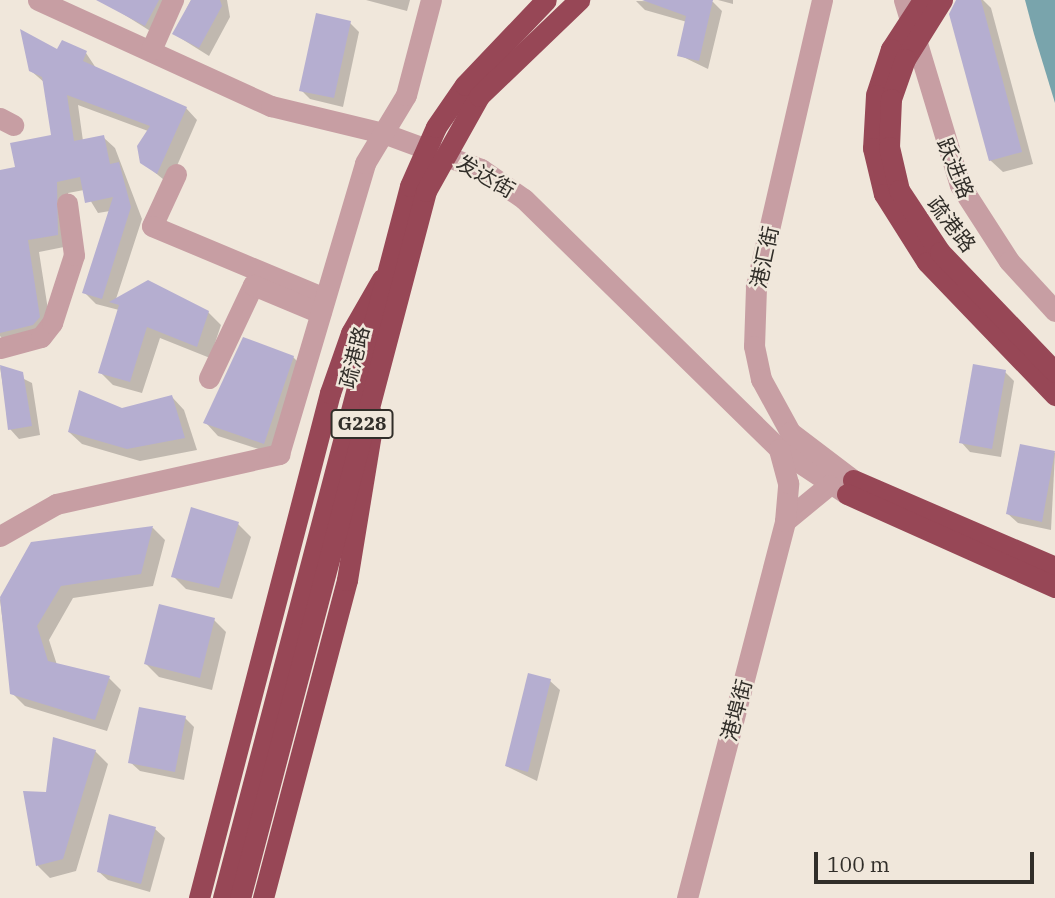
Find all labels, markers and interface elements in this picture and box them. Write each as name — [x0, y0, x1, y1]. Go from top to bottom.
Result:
street label: 跃进路 — [933, 134, 979, 202]
street label: 发达街 — [452, 149, 520, 203]
street label: 疏港路 — [923, 191, 981, 257]
street label: 港汇街 — [745, 224, 783, 290]
street label: 疏港路 — [334, 323, 374, 391]
road number: G228 — [330, 408, 394, 440]
street label: 港埠街 — [716, 676, 756, 744]
scale bar — [817, 838, 1038, 882]
text: 100 m — [827, 850, 890, 878]

